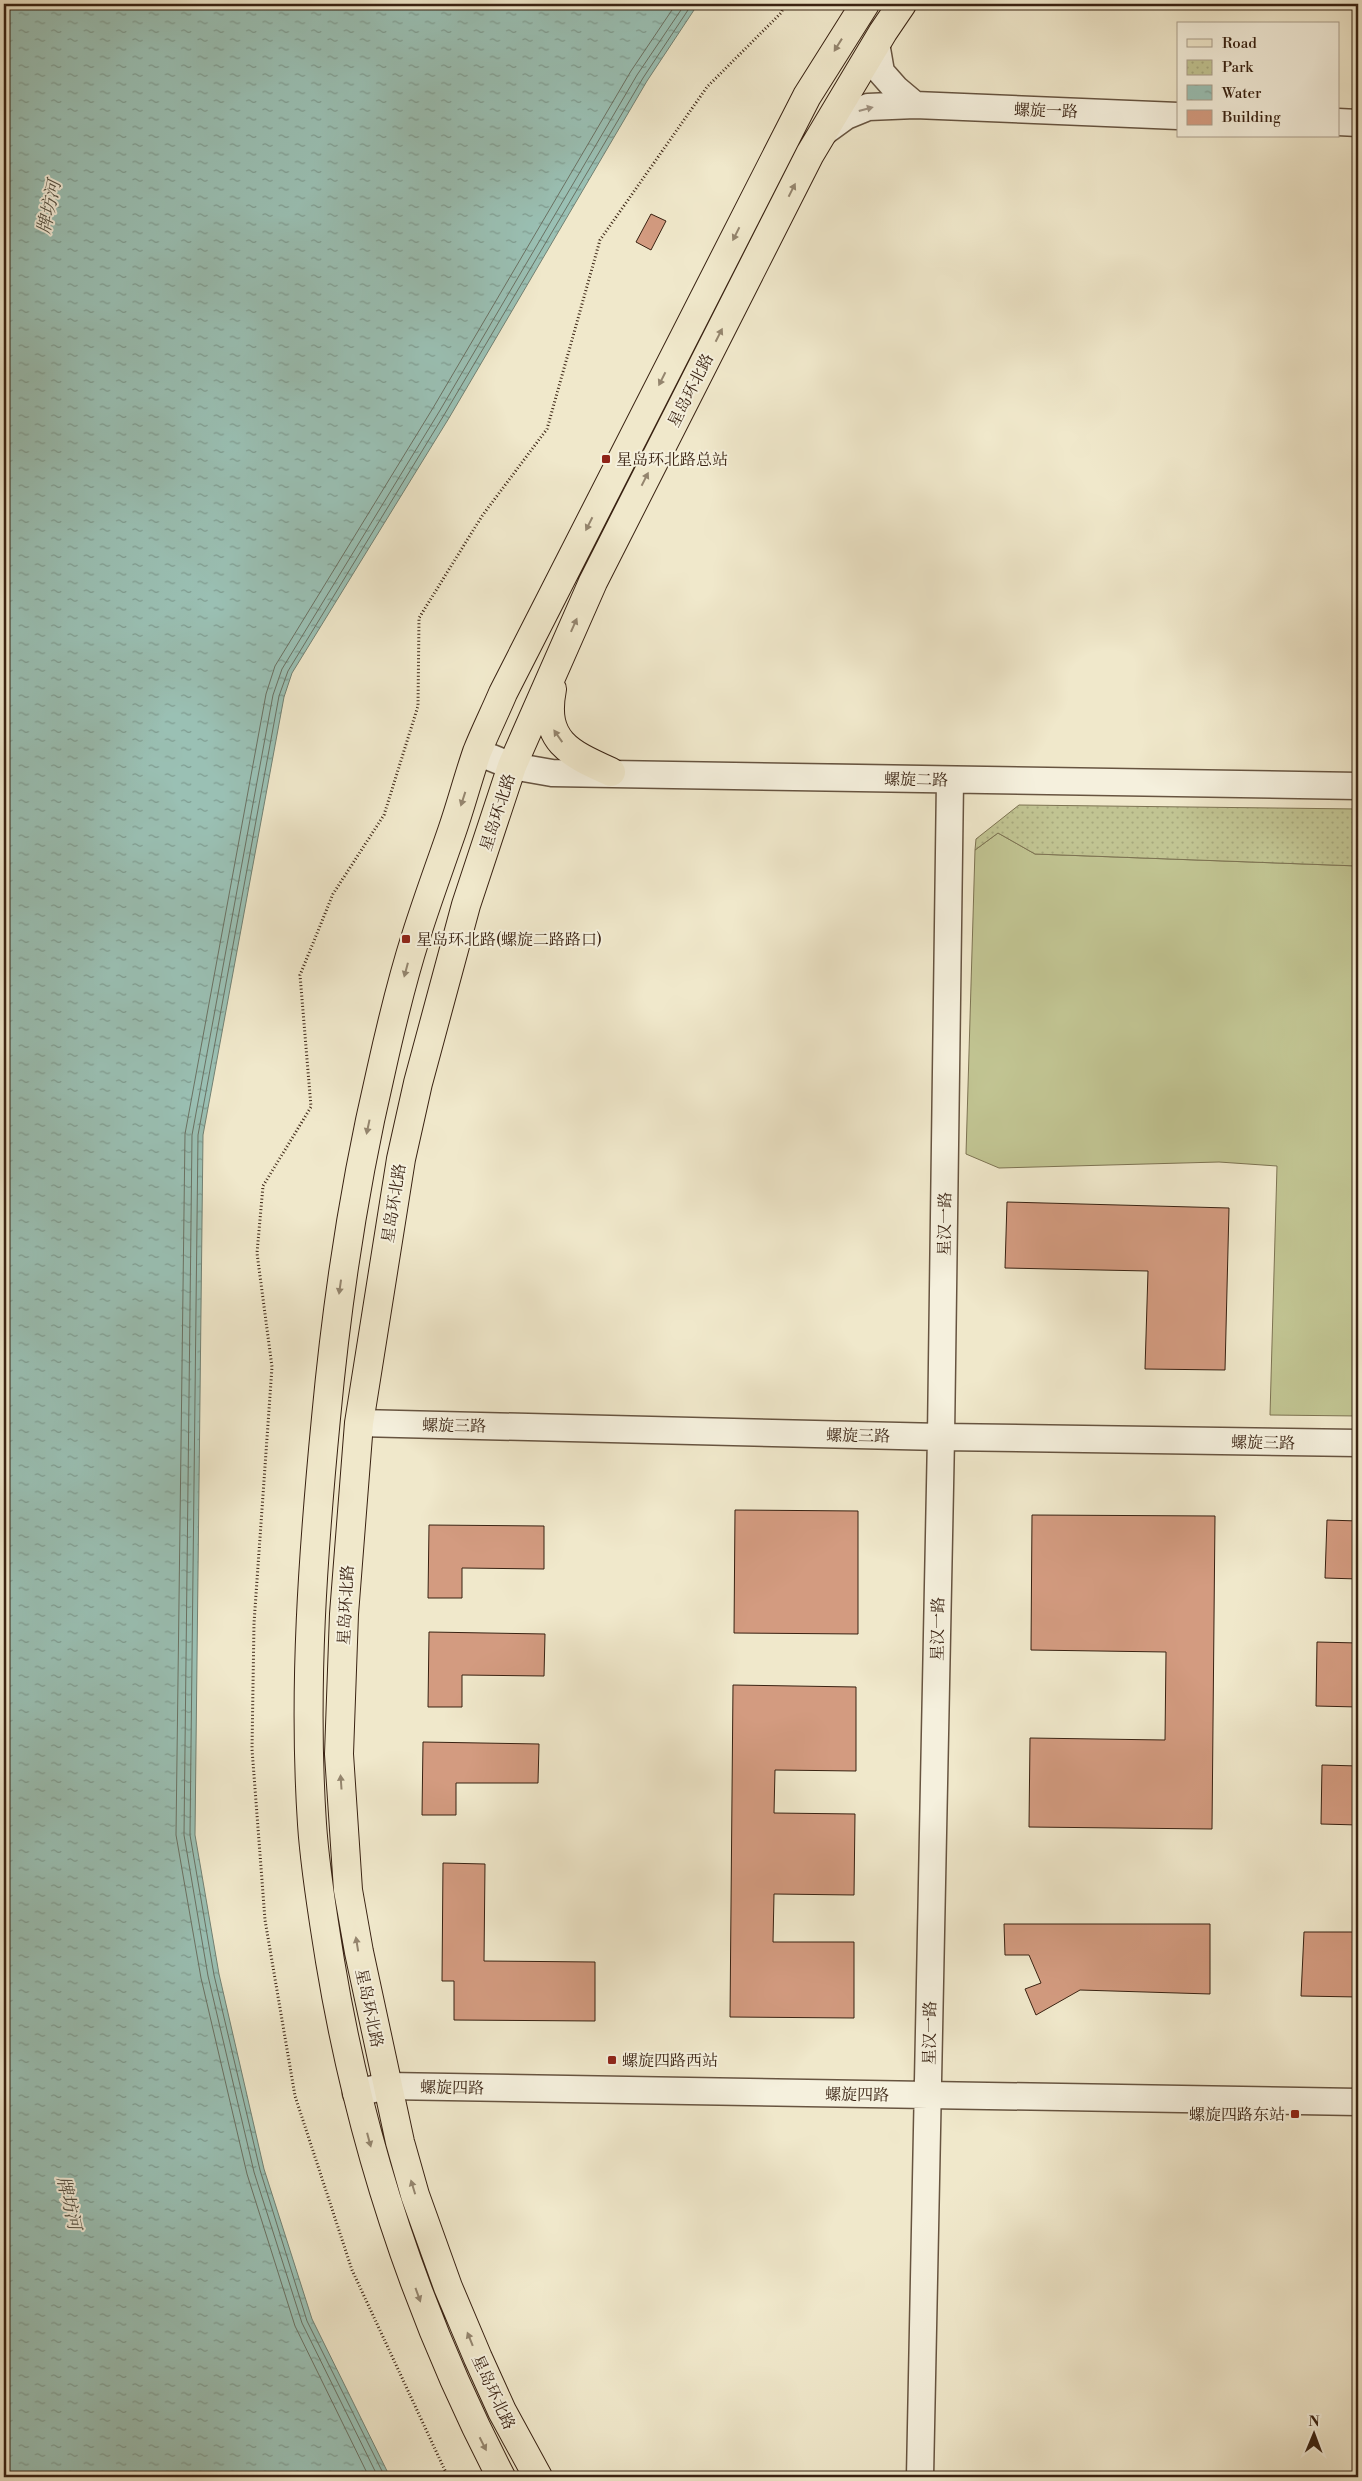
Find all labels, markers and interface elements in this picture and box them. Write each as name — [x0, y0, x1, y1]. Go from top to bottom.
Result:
legend — [1177, 22, 1340, 138]
text: Road — [1222, 34, 1257, 53]
one-way arrow — [834, 38, 843, 51]
text: Park — [1222, 58, 1254, 77]
text: Water — [1221, 84, 1262, 103]
street label: 螺旋一路 — [1014, 100, 1078, 122]
one-way arrow — [858, 105, 873, 113]
text: Building — [1221, 108, 1281, 127]
water label: 牌坊河 — [33, 175, 67, 236]
one-way arrow — [788, 183, 796, 197]
one-way arrow — [732, 227, 740, 241]
one-way arrow — [715, 327, 723, 342]
street label: 星岛环北路 — [664, 350, 718, 431]
one-way arrow — [658, 371, 666, 386]
place label: 星岛环北路总站 — [616, 450, 728, 470]
marker: 星岛环北路总站 — [600, 453, 612, 465]
one-way arrow — [641, 472, 649, 487]
one-way arrow — [585, 516, 593, 531]
one-way arrow — [570, 618, 578, 632]
one-way arrow — [553, 729, 563, 743]
street label: 螺旋二路 — [884, 769, 948, 791]
street label: 星岛环北路 — [476, 771, 520, 853]
one-way arrow — [458, 791, 466, 806]
place label: 星岛环北路(螺旋二路路口) — [416, 930, 602, 950]
marker: 星岛环北路(螺旋二路路口) — [400, 933, 412, 945]
one-way arrow — [402, 962, 410, 977]
one-way arrow — [364, 1120, 372, 1135]
street label: 星岛环北路 — [378, 1162, 410, 1244]
street label: 星汉一路 — [934, 1192, 956, 1256]
one-way arrow — [336, 1280, 344, 1296]
street label: 螺旋三路 — [422, 1415, 486, 1437]
street label: 螺旋三路 — [826, 1425, 890, 1447]
street label: 螺旋三路 — [1231, 1432, 1295, 1454]
street label: 星岛环北路 — [334, 1565, 358, 1646]
street label: 星汉一路 — [927, 1597, 949, 1661]
one-way arrow — [336, 1774, 344, 1790]
one-way arrow — [353, 1936, 361, 1952]
street label: 星岛环北路 — [351, 1967, 387, 2049]
street label: 星汉一路 — [919, 2001, 941, 2065]
place label: 螺旋四路西站 — [622, 2051, 718, 2071]
marker: 螺旋四路西站 — [606, 2054, 618, 2066]
street label: 螺旋四路 — [420, 2077, 484, 2099]
street label: 螺旋四路 — [825, 2084, 889, 2106]
place label: 螺旋四路东站 — [1189, 2105, 1285, 2125]
marker: 螺旋四路东站 — [1289, 2108, 1301, 2120]
one-way arrow — [365, 2133, 373, 2148]
water label: 牌坊河 — [51, 2174, 86, 2235]
one-way arrow — [409, 2180, 417, 2195]
one-way arrow — [414, 2288, 422, 2303]
one-way arrow — [466, 2332, 474, 2347]
street label: 星岛环北路 — [467, 2352, 519, 2433]
north arrow — [1290, 2408, 1340, 2458]
text: N — [1309, 2413, 1320, 2431]
one-way arrow — [479, 2436, 487, 2451]

